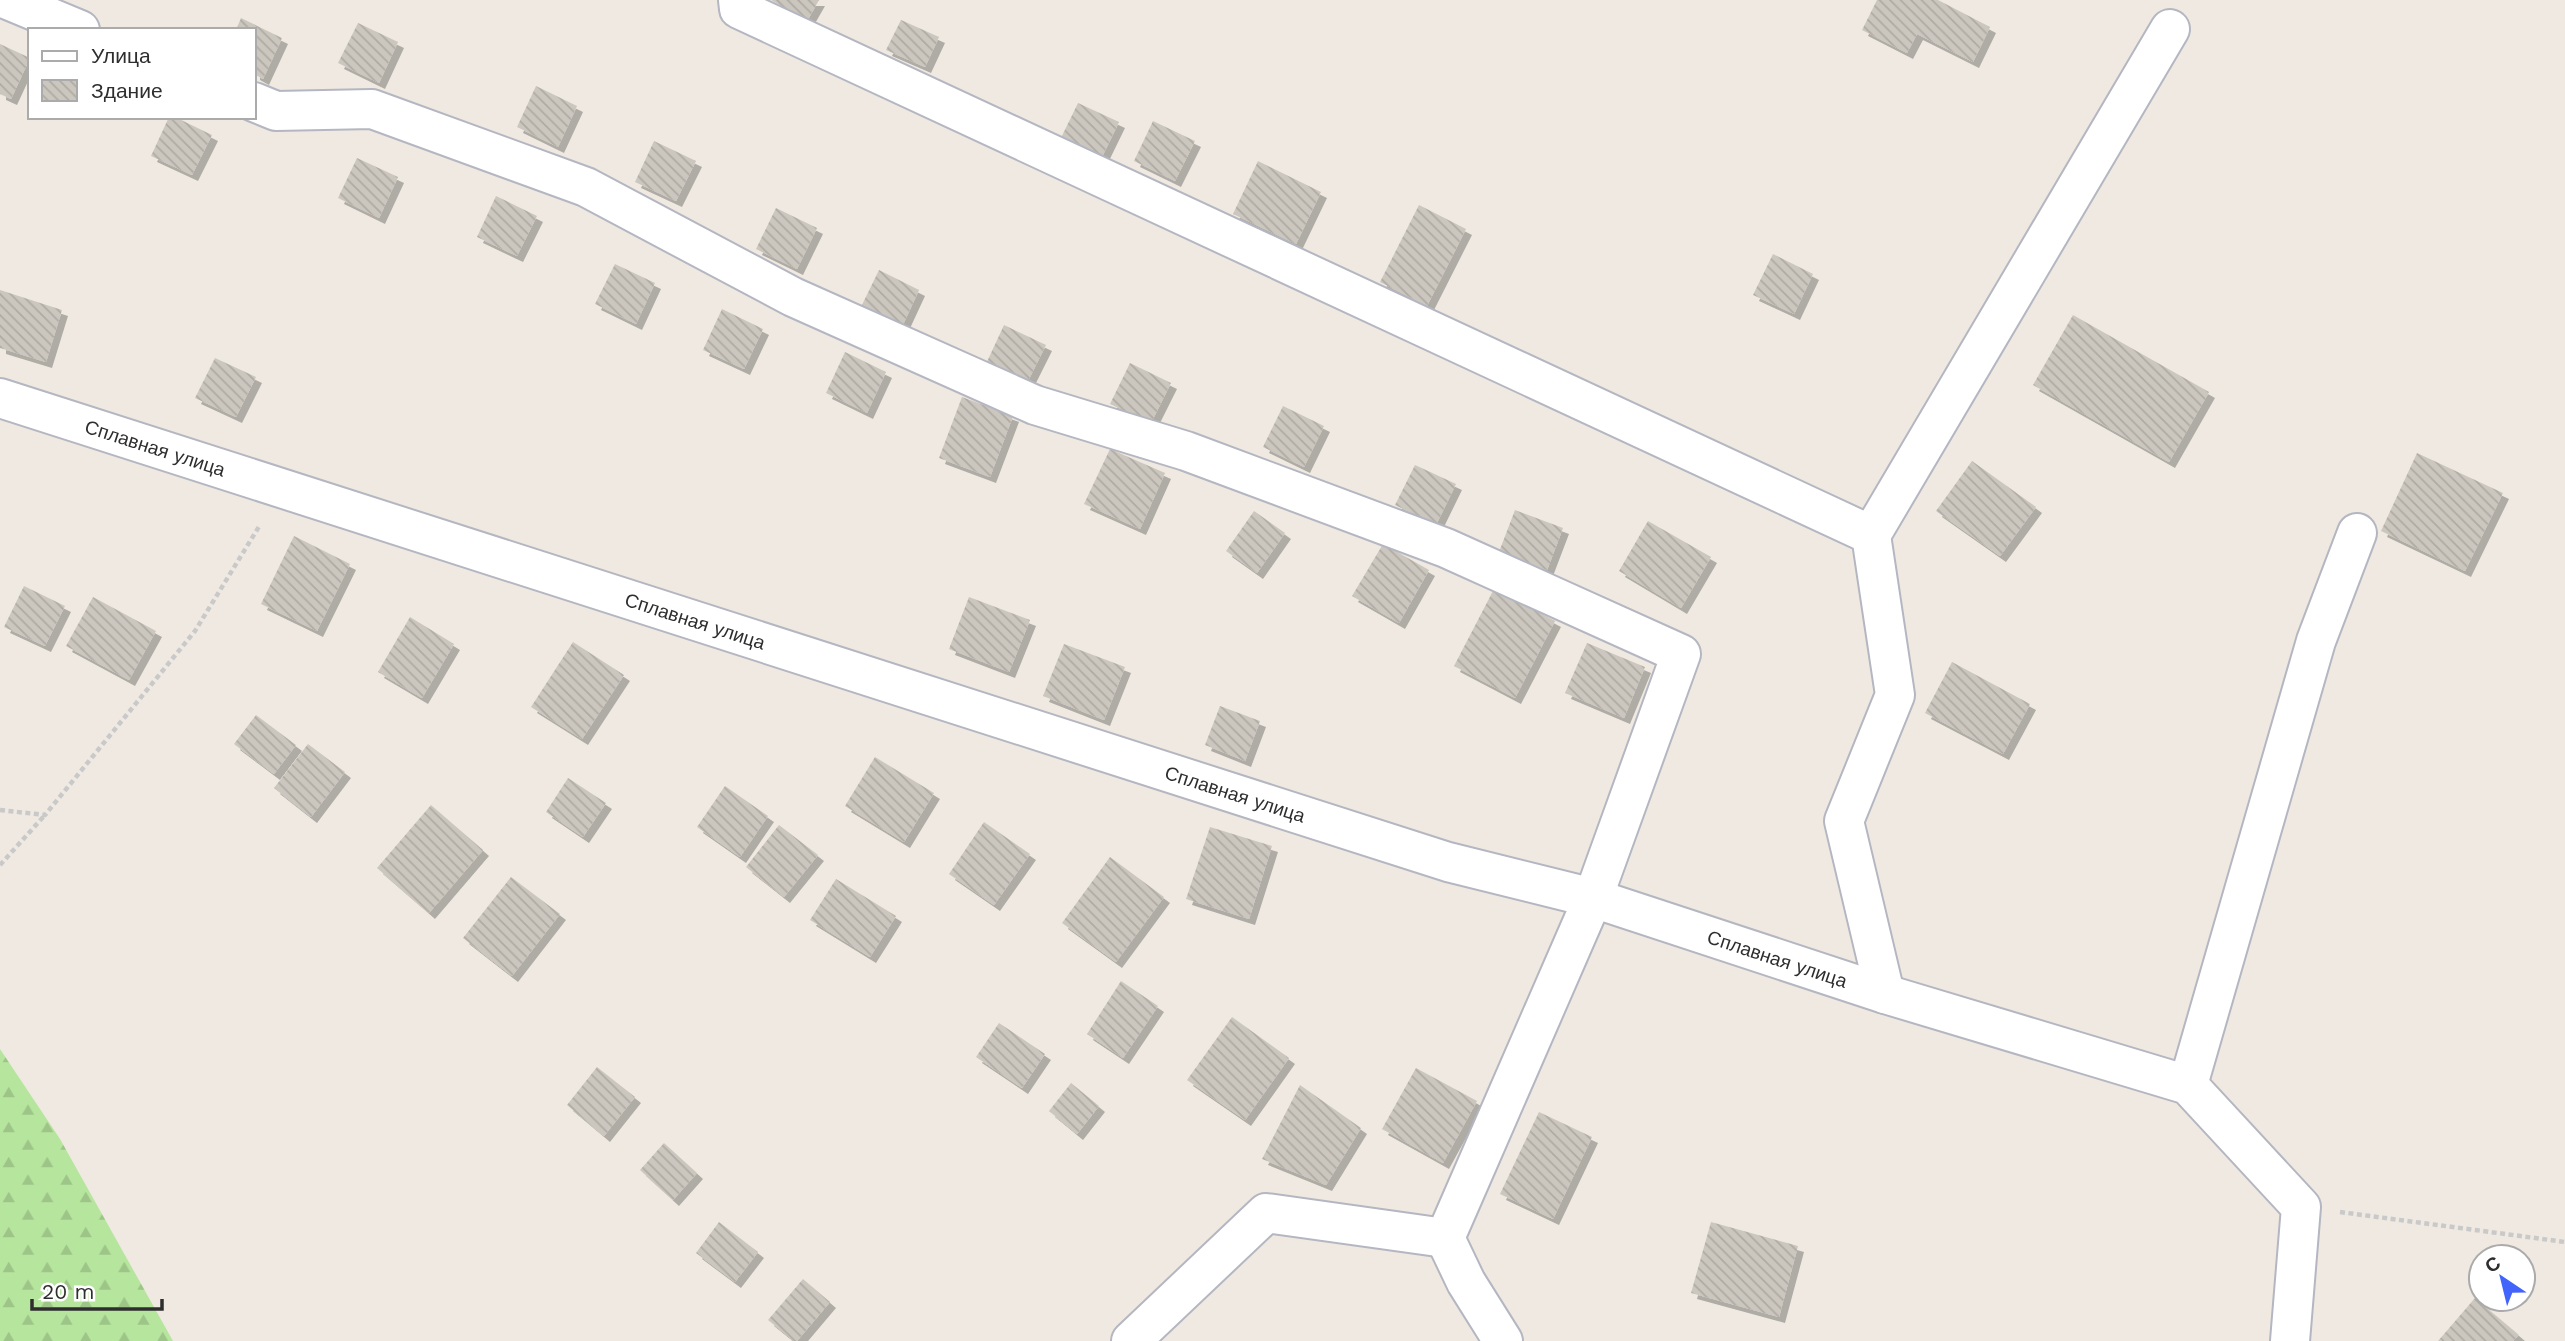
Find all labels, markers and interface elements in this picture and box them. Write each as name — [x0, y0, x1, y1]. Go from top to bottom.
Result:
legend — [28, 28, 256, 119]
text: Улица — [91, 43, 151, 68]
text: Здание — [91, 78, 163, 103]
street label: Сплавная улица — [82, 415, 228, 482]
street label: Сплавная улица — [622, 588, 768, 655]
street label: Сплавная улица — [1162, 761, 1308, 828]
street label: Сплавная улица — [1704, 925, 1851, 993]
north arrow — [2467, 1243, 2537, 1313]
text: С — [2480, 1251, 2505, 1278]
scale bar — [32, 1268, 161, 1312]
text: 20 m — [42, 1279, 94, 1304]

